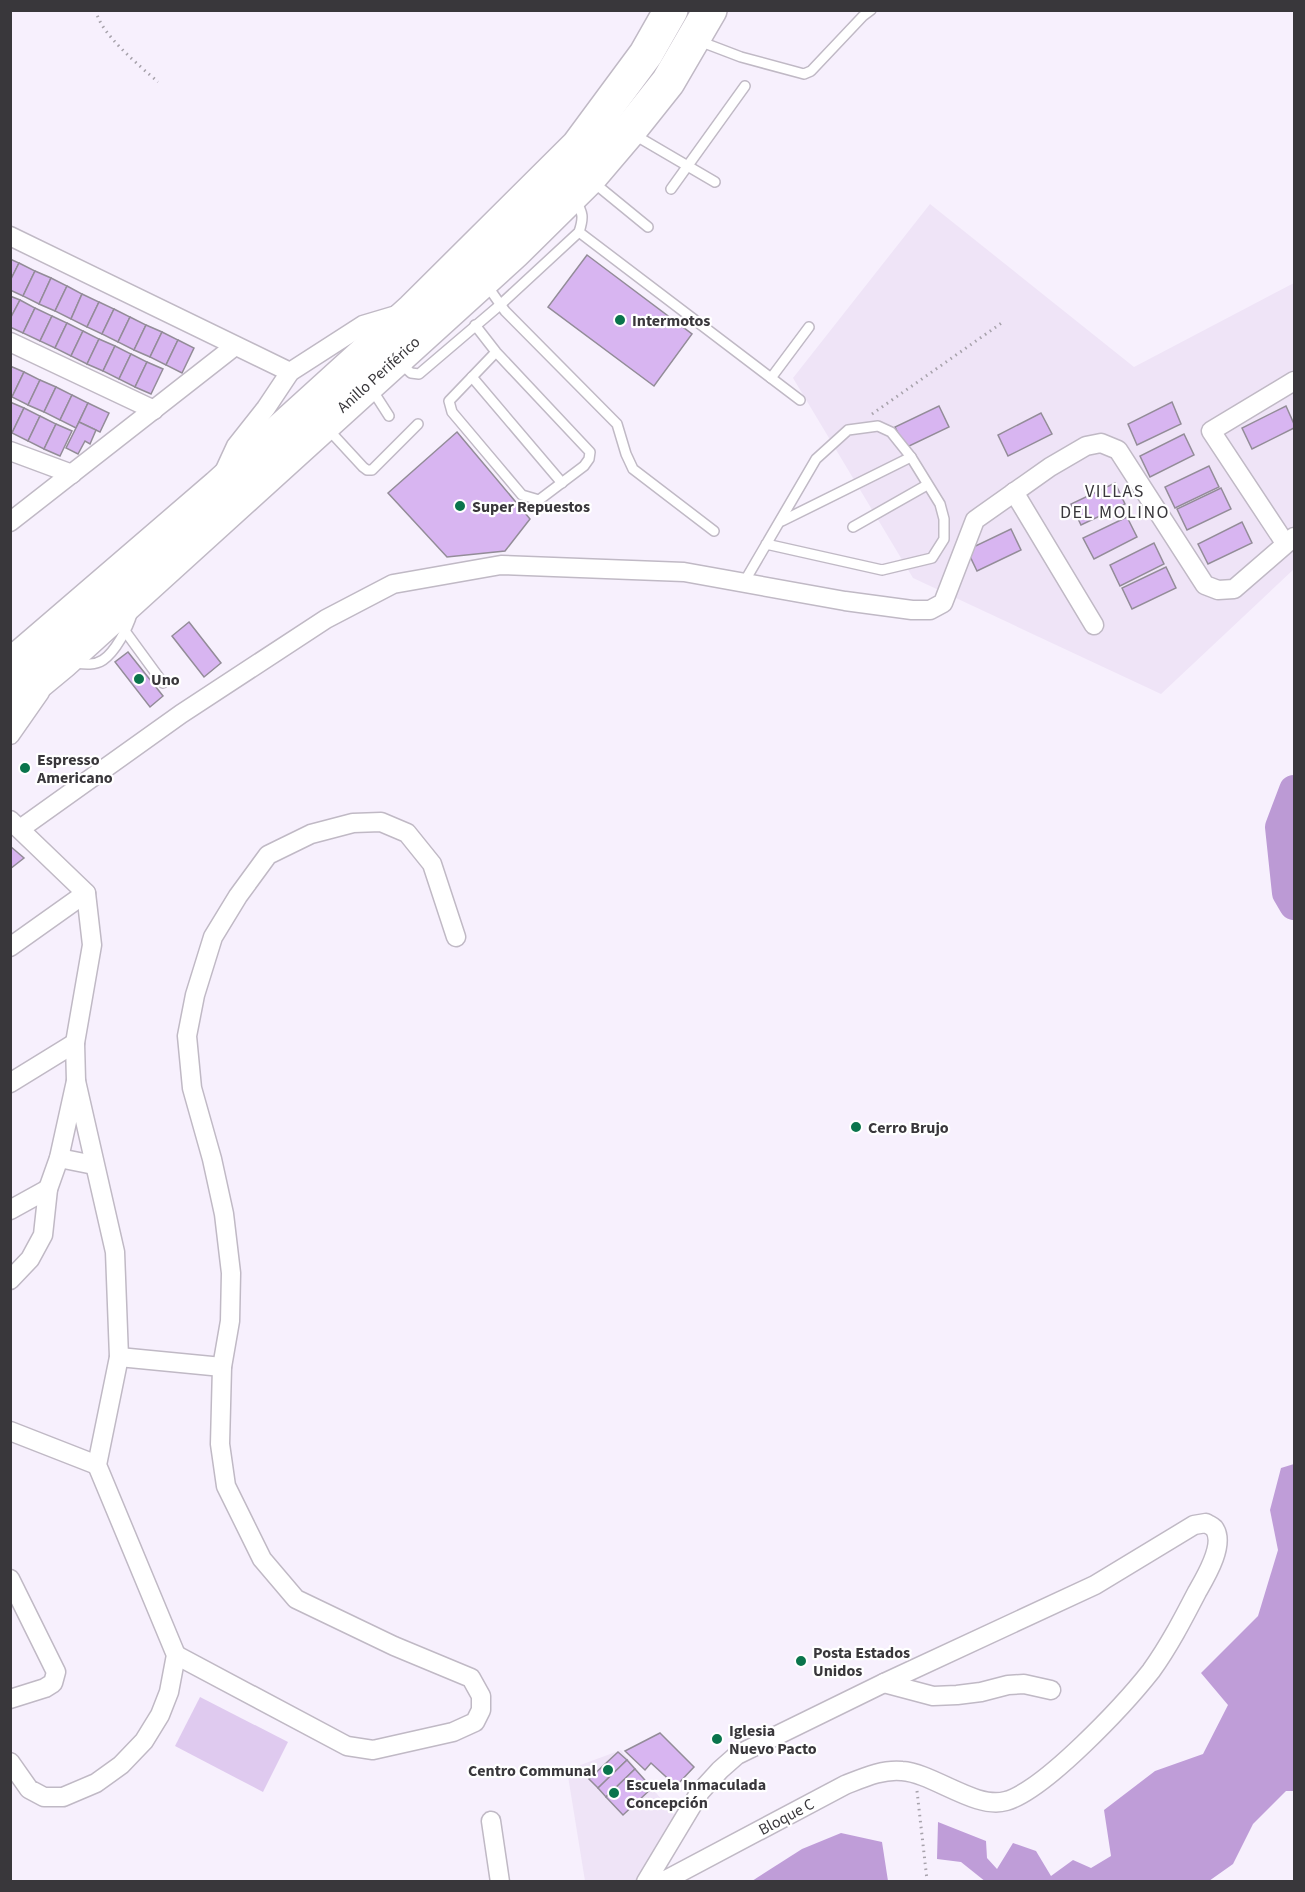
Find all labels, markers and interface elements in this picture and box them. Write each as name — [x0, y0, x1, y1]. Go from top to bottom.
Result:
place label: Intermotos — [632, 310, 710, 332]
marker: Intermotos — [613, 313, 627, 327]
street label: Anillo Periférico — [332, 331, 425, 418]
district label: VILLAS DEL MOLINO — [1060, 479, 1170, 525]
place label: Super Repuestos — [472, 496, 590, 518]
marker: Super Repuestos — [453, 499, 467, 513]
place label: Uno — [151, 669, 180, 691]
marker: Uno — [132, 672, 146, 686]
place label: Espresso Americano — [36, 749, 113, 789]
marker: Espresso Americano — [18, 761, 32, 775]
place label: Cerro Brujo — [868, 1117, 949, 1139]
marker: Cerro Brujo — [849, 1120, 863, 1134]
place label: Posta Estados Unidos — [813, 1642, 910, 1682]
marker: Posta Estados Unidos — [794, 1654, 808, 1668]
place label: Iglesia Nuevo Pacto — [729, 1720, 817, 1760]
marker: Iglesia Nuevo Pacto — [710, 1732, 724, 1746]
place label: Centro Communal — [468, 1760, 596, 1782]
marker: Centro Communal — [601, 1763, 615, 1777]
place label: Escuela Inmaculada Concepción — [626, 1774, 766, 1814]
marker: Escuela Inmaculada Concepción — [607, 1786, 621, 1800]
street label: Bloque C — [755, 1793, 818, 1841]

